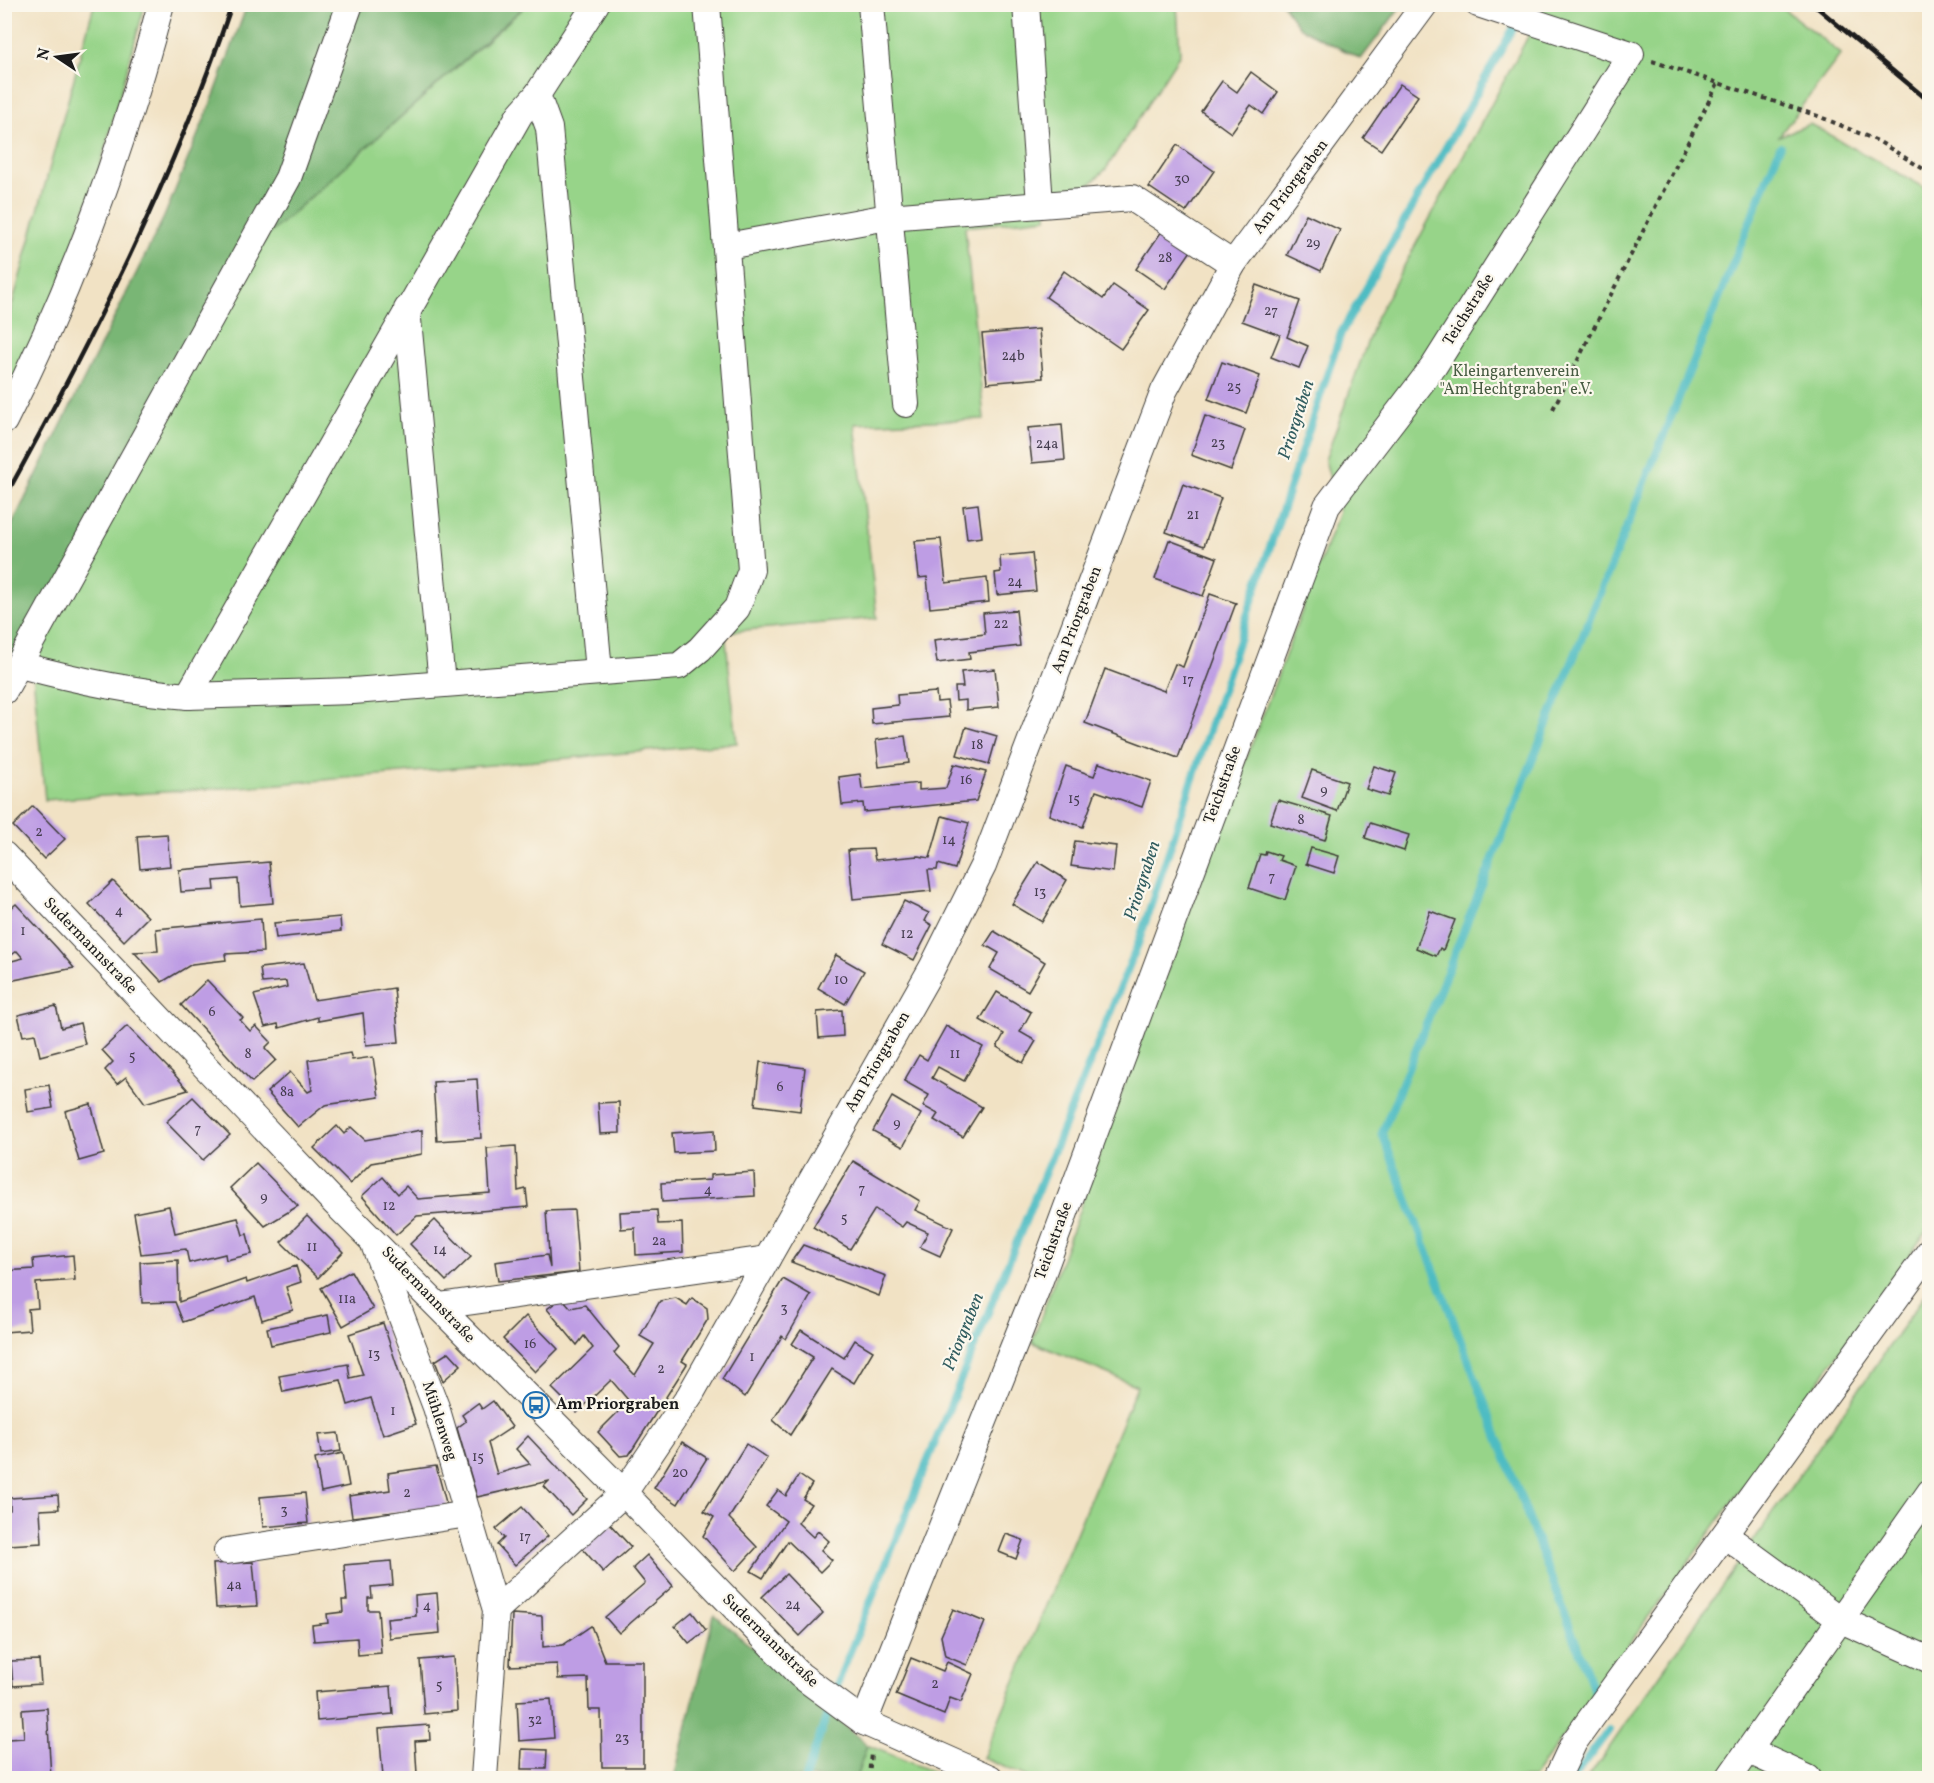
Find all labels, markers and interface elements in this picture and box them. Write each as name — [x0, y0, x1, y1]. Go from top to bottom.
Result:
north arrow — [27, 27, 87, 87]
text: N — [32, 46, 56, 62]
street label: Am Priorgraben — [1248, 135, 1334, 239]
house number: 30 — [1174, 170, 1190, 189]
house number: 29 — [1306, 234, 1320, 253]
house number: 28 — [1158, 249, 1172, 268]
street label: Teichstraße — [1438, 270, 1500, 350]
house number: 27 — [1264, 302, 1278, 321]
house number: 24b — [1001, 347, 1025, 366]
park label: Kleingartenverein "Am Hechtgraben" e.V. — [1440, 361, 1592, 401]
water label: Priorgraben — [1272, 377, 1322, 463]
house number: 25 — [1227, 378, 1241, 397]
house number: 23 — [1211, 434, 1225, 453]
house number: 24a — [1036, 435, 1058, 454]
house number: 21 — [1187, 506, 1199, 525]
street label: Am Priorgraben — [1046, 563, 1108, 677]
house number: 24 — [1007, 573, 1023, 592]
house number: 22 — [993, 615, 1009, 634]
house number: 17 — [1182, 671, 1194, 690]
house number: 18 — [971, 736, 983, 755]
street label: Teichstraße — [1199, 743, 1247, 827]
house number: 16 — [960, 771, 972, 790]
house number: 9 — [1320, 781, 1328, 800]
house number: 15 — [1068, 790, 1080, 809]
house number: 8 — [1297, 811, 1305, 830]
house number: 2 — [35, 823, 43, 842]
house number: 14 — [942, 831, 956, 850]
water label: Priorgraben — [1118, 838, 1168, 924]
house number: 7 — [1269, 868, 1276, 887]
house number: 13 — [1034, 883, 1046, 902]
street label: Sudermannstraße — [38, 893, 142, 999]
house number: 4 — [115, 902, 123, 921]
house number: 1 — [20, 922, 26, 941]
house number: 12 — [901, 925, 913, 944]
house number: 10 — [834, 971, 848, 990]
house number: 6 — [208, 1003, 216, 1022]
street label: Am Priorgraben — [840, 1007, 916, 1117]
house number: 8 — [244, 1045, 252, 1064]
house number: 11 — [950, 1045, 960, 1064]
house number: 5 — [129, 1047, 135, 1066]
house number: 6 — [776, 1078, 784, 1097]
house number: 8a — [280, 1083, 294, 1102]
house number: 9 — [893, 1114, 901, 1133]
house number: 7 — [195, 1120, 202, 1139]
house number: 7 — [859, 1180, 866, 1199]
house number: 4 — [704, 1181, 712, 1200]
house number: 9 — [260, 1188, 268, 1207]
house number: 12 — [383, 1197, 395, 1216]
street label: Teichstraße — [1030, 1199, 1078, 1283]
house number: 5 — [841, 1209, 847, 1228]
house number: 2a — [652, 1232, 666, 1251]
house number: 11 — [307, 1238, 317, 1257]
house number: 14 — [433, 1241, 447, 1260]
street label: Sudermannstraße — [376, 1242, 480, 1348]
water label: Priorgraben — [937, 1289, 991, 1375]
house number: 11a — [338, 1290, 356, 1309]
house number: 3 — [780, 1299, 788, 1318]
house number: 16 — [524, 1335, 536, 1354]
house number: 13 — [368, 1345, 380, 1364]
house number: 1 — [749, 1348, 755, 1367]
house number: 2 — [657, 1360, 665, 1379]
street label: Mühlenweg — [416, 1378, 462, 1464]
bus stop icon: Am Priorgraben — [521, 1390, 551, 1420]
place label: Am Priorgraben — [556, 1394, 680, 1416]
house number: 1 — [390, 1402, 396, 1421]
house number: 15 — [472, 1448, 484, 1467]
house number: 20 — [672, 1464, 688, 1483]
house number: 2 — [403, 1484, 411, 1503]
house number: 3 — [280, 1501, 288, 1520]
house number: 17 — [519, 1528, 531, 1547]
house number: 4a — [226, 1576, 242, 1595]
street label: Sudermannstraße — [717, 1589, 823, 1693]
house number: 24 — [785, 1596, 801, 1615]
house number: 4 — [423, 1597, 431, 1616]
house number: 2 — [931, 1675, 939, 1694]
house number: 5 — [436, 1676, 442, 1695]
house number: 32 — [528, 1711, 542, 1730]
house number: 23 — [615, 1729, 629, 1748]

